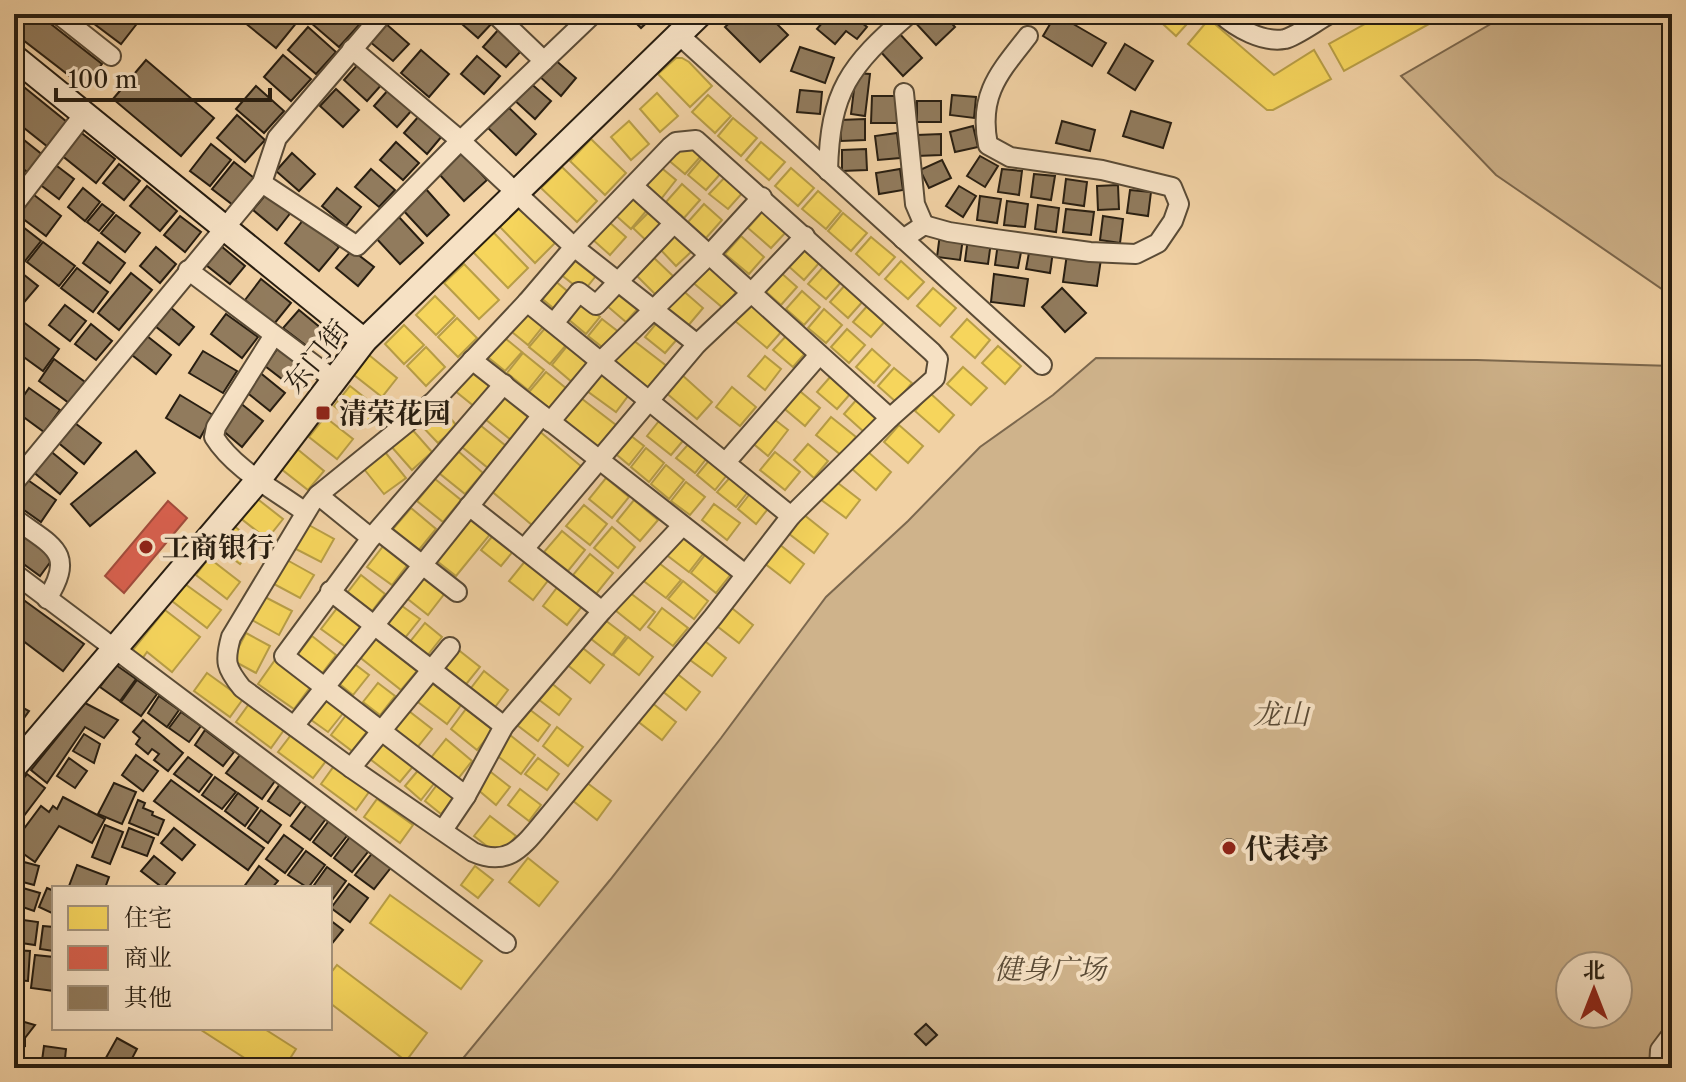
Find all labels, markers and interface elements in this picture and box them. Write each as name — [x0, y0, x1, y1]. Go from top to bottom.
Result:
scale bar — [56, 52, 270, 102]
text: 100 m — [68, 65, 137, 94]
street label: 东门街 — [276, 313, 356, 399]
place label: 清荣花园 — [339, 396, 451, 430]
marker: 清荣花园 — [314, 404, 332, 422]
place label: 工商银行 — [162, 530, 274, 564]
marker: 工商银行 — [137, 538, 155, 556]
park label: 龙山 — [1253, 697, 1311, 731]
place label: 代表亭 — [1245, 831, 1329, 865]
marker: 代表亭 — [1220, 839, 1238, 857]
legend — [52, 886, 332, 1030]
text: 住宅 — [124, 903, 172, 932]
text: 商业 — [124, 943, 172, 972]
north arrow — [1554, 950, 1634, 1030]
park label: 健身广场 — [994, 952, 1108, 986]
text: 北 — [1583, 957, 1605, 984]
text: 其他 — [124, 983, 172, 1012]

